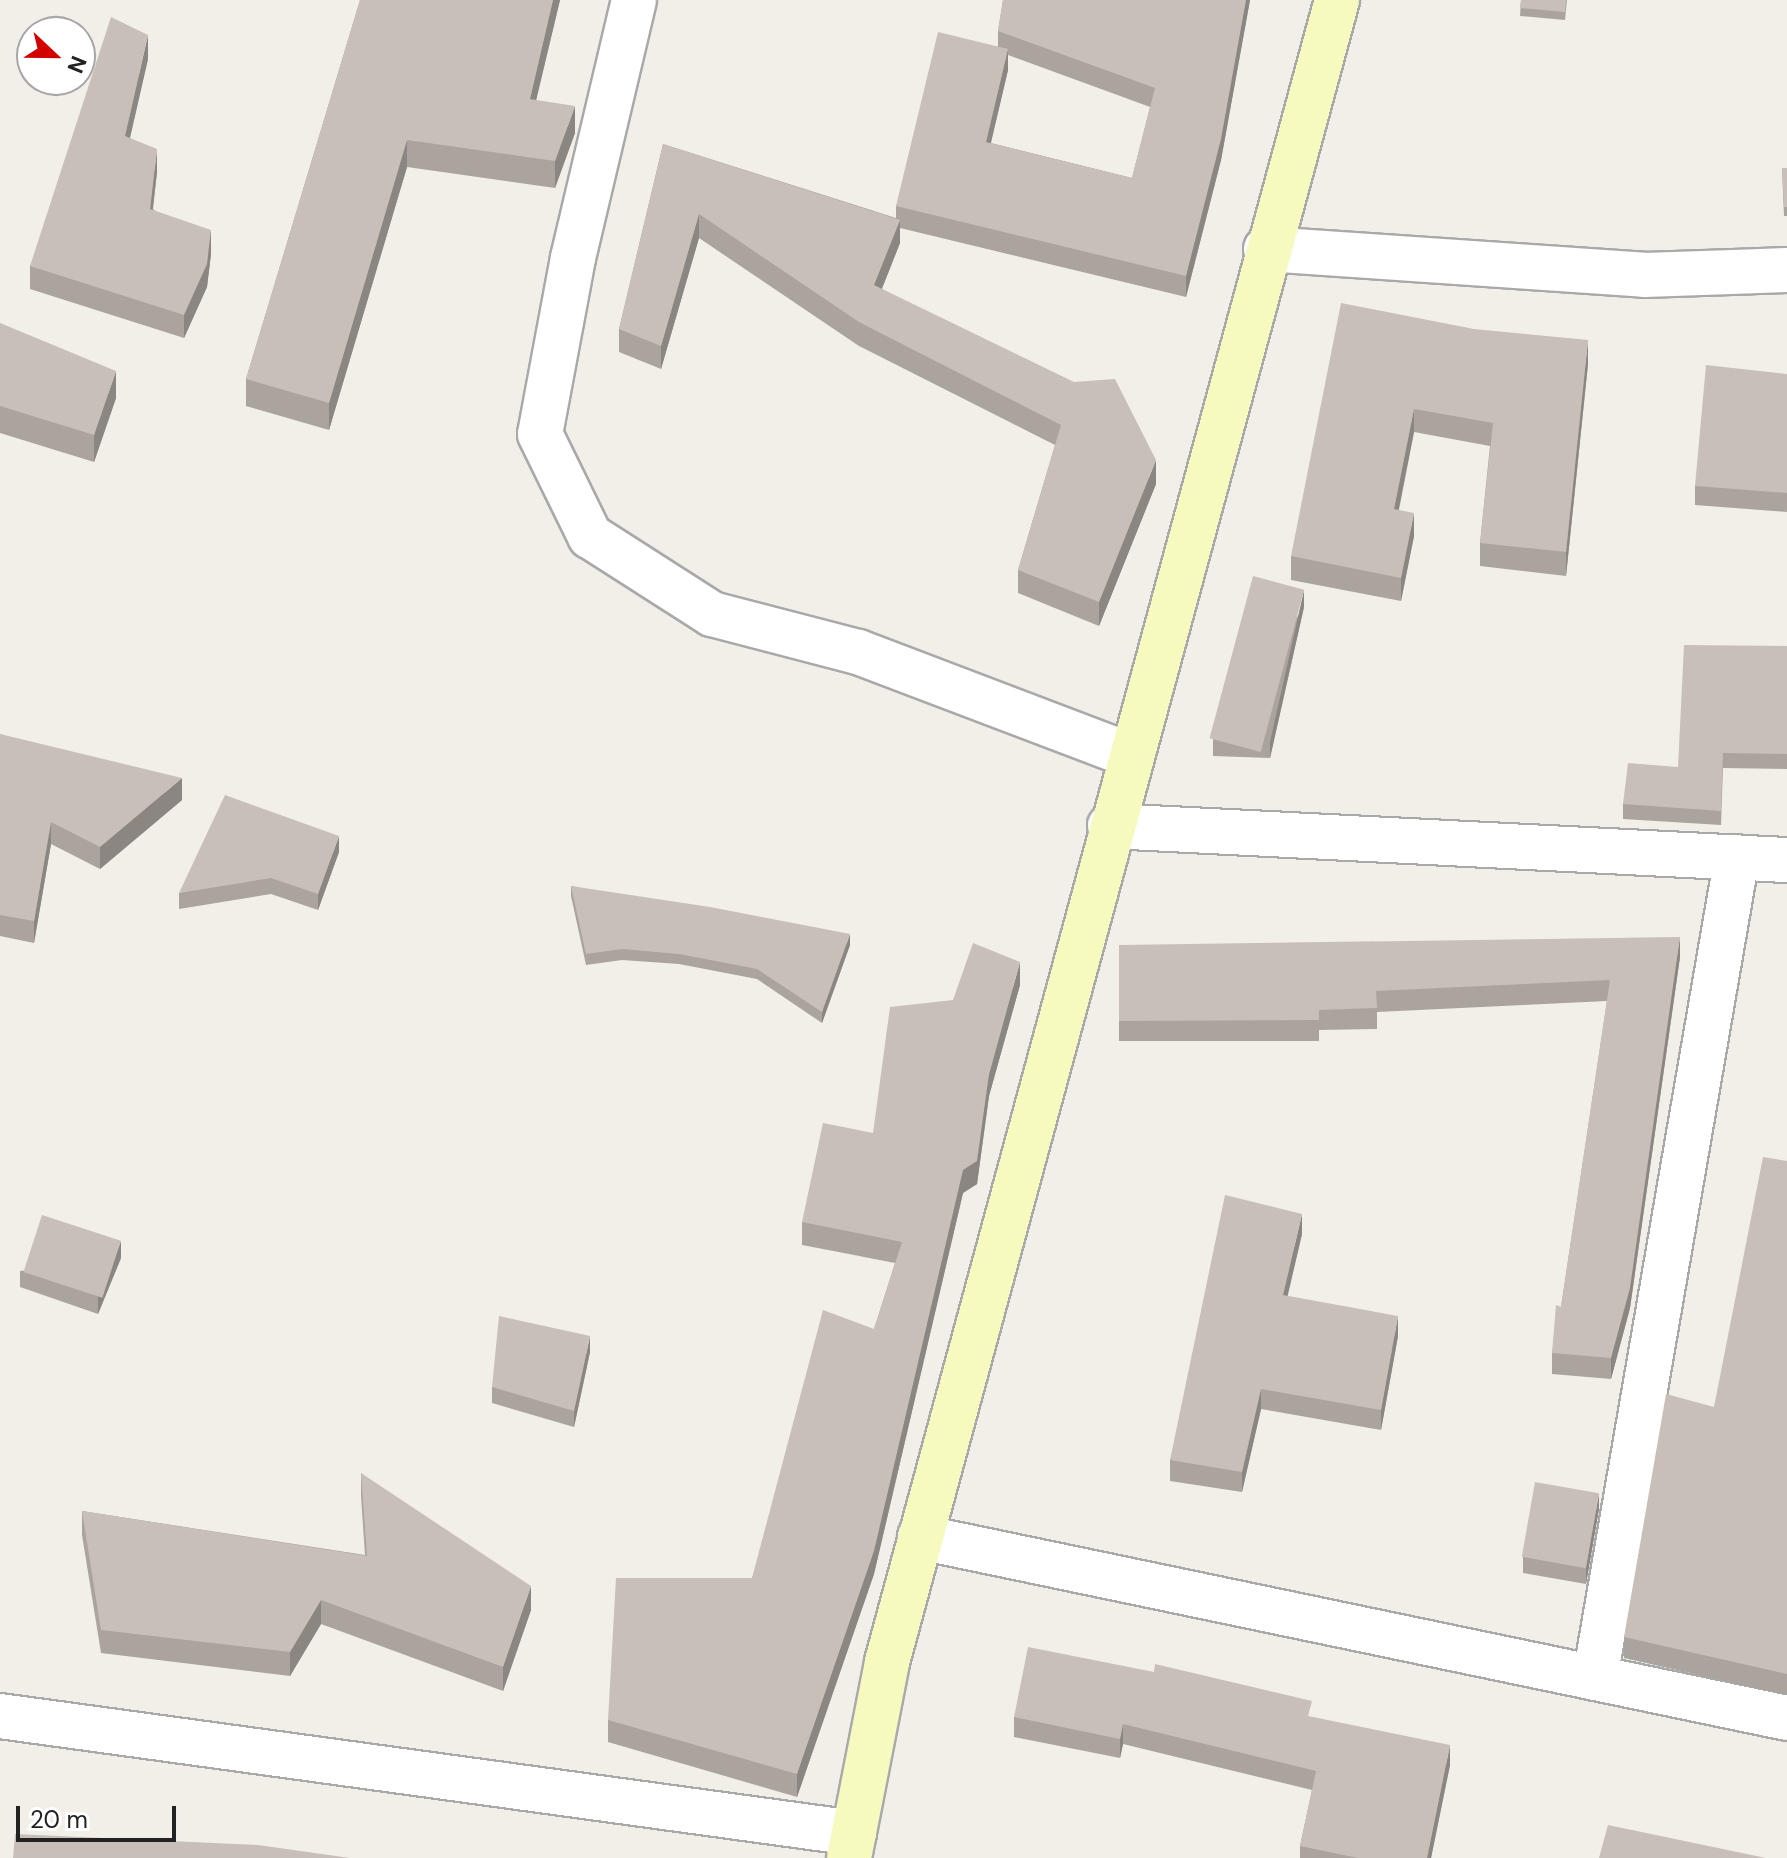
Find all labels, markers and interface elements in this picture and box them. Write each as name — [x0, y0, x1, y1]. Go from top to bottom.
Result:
north arrow — [16, 16, 96, 96]
text: N — [60, 52, 93, 77]
scale bar — [20, 1790, 180, 1840]
text: 20 m — [30, 1804, 88, 1835]

